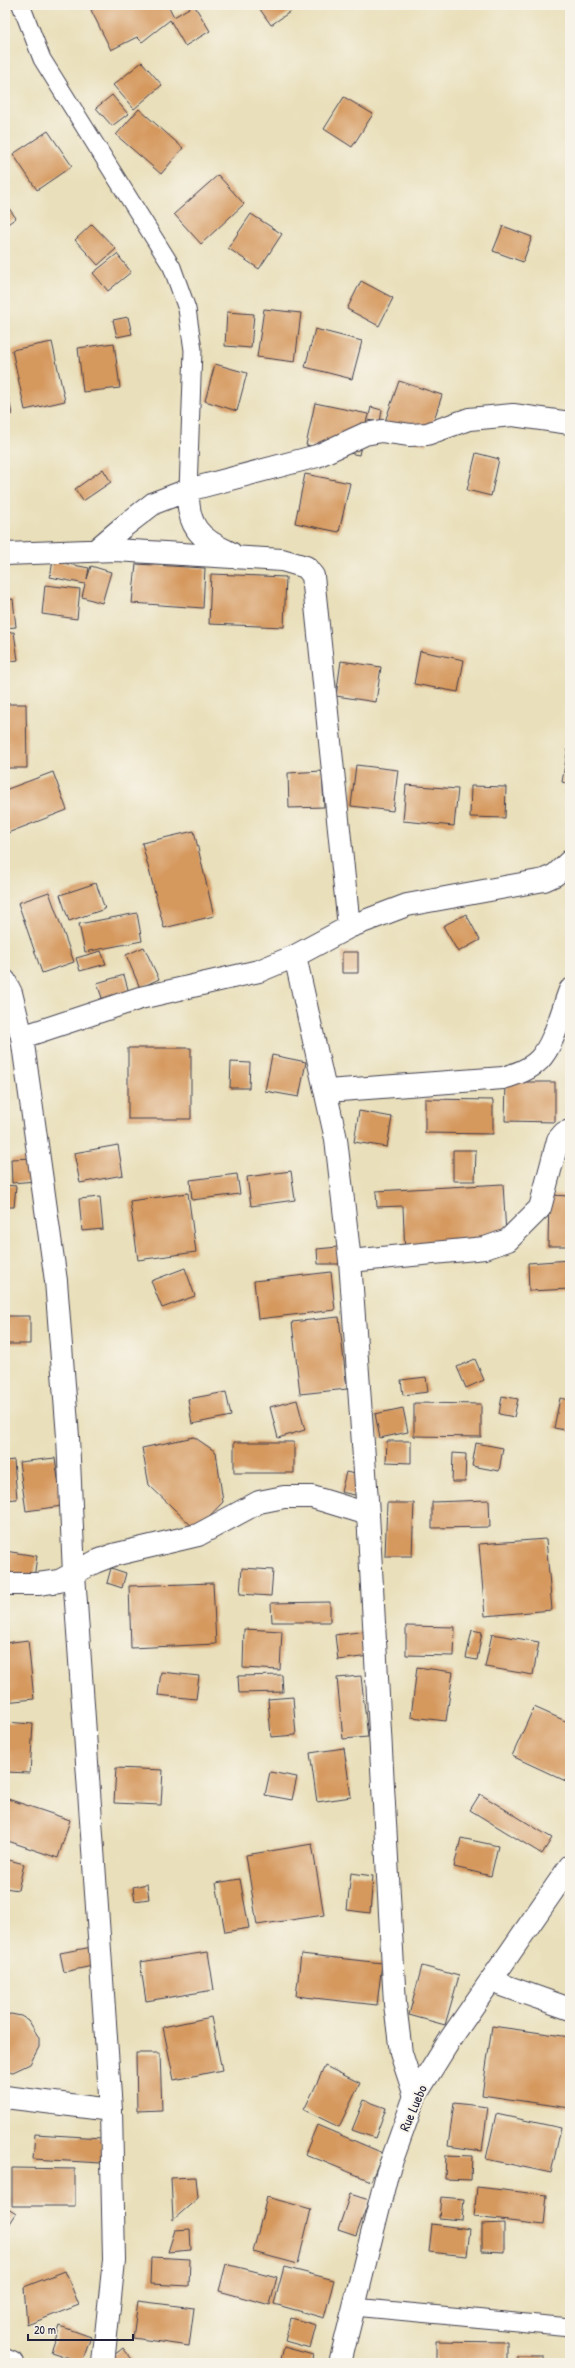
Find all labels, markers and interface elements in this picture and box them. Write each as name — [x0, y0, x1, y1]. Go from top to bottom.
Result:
street label: Rue Luebo — [394, 2081, 431, 2134]
scale bar — [28, 2316, 133, 2342]
text: 20 m — [34, 2321, 56, 2338]

